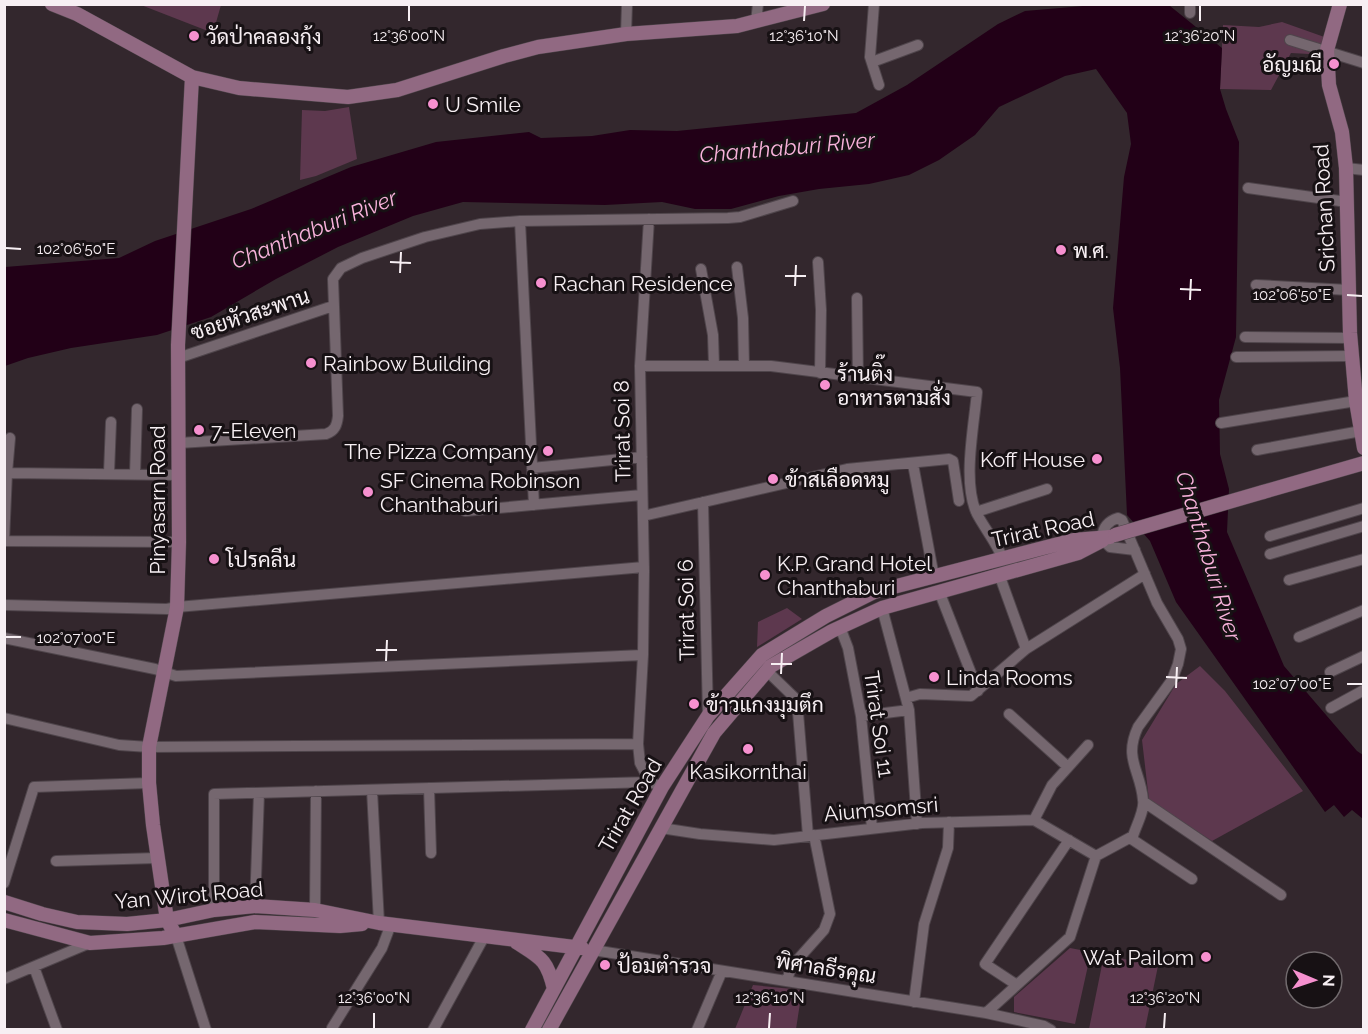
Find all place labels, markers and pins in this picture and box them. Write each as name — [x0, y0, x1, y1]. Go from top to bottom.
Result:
place label: วัดป่าคลองกุ้ง — [206, 24, 321, 51]
marker: วัดป่าคลองกุ้ง — [187, 29, 201, 43]
place label: อัญมณี — [1262, 52, 1322, 77]
marker: อัญมณี — [1327, 57, 1341, 71]
place label: U Smile — [445, 92, 521, 117]
marker: U Smile — [426, 97, 440, 111]
place label: พ.ศ. — [1073, 238, 1109, 263]
marker: พ.ศ. — [1054, 243, 1068, 257]
place label: Rachan Residence — [553, 271, 733, 296]
marker: Rachan Residence — [534, 276, 548, 290]
place label: Rainbow Building — [323, 351, 491, 376]
place label: ร้านติ๊ง อาหารตามสั่ง — [837, 354, 951, 410]
marker: Rainbow Building — [304, 356, 318, 370]
marker: ร้านติ๊ง อาหารตามสั่ง — [818, 378, 832, 392]
place label: 7-Eleven — [211, 418, 296, 443]
marker: 7-Eleven — [192, 423, 206, 437]
place label: The Pizza Company — [344, 439, 536, 464]
marker: The Pizza Company — [541, 444, 555, 458]
place label: Koff House — [980, 447, 1085, 472]
marker: Koff House — [1090, 452, 1104, 466]
place label: ข้าสเลือดหมู — [785, 466, 890, 495]
place label: SF Cinema Robinson Chanthaburi — [380, 468, 580, 517]
marker: ข้าสเลือดหมู — [766, 472, 780, 486]
marker: SF Cinema Robinson Chanthaburi — [361, 485, 375, 499]
place label: โปรคลีน — [225, 547, 296, 572]
place label: K.P. Grand Hotel Chanthaburi — [777, 551, 932, 600]
marker: โปรคลีน — [207, 552, 221, 566]
marker: K.P. Grand Hotel Chanthaburi — [758, 568, 772, 582]
place label: Linda Rooms — [946, 665, 1073, 690]
marker: Linda Rooms — [927, 670, 941, 684]
place label: ข้าวแกงมุมตึก — [706, 692, 824, 719]
marker: ข้าวแกงมุมตึก — [687, 697, 701, 711]
marker: Kasikornthai — [741, 742, 755, 756]
place label: Kasikornthai — [689, 759, 807, 784]
place label: Wat Pailom — [1083, 945, 1194, 970]
marker: Wat Pailom — [1199, 950, 1213, 964]
place label: ป้อมตำรวจ — [617, 952, 712, 978]
marker: ป้อมตำรวจ — [598, 958, 612, 972]

